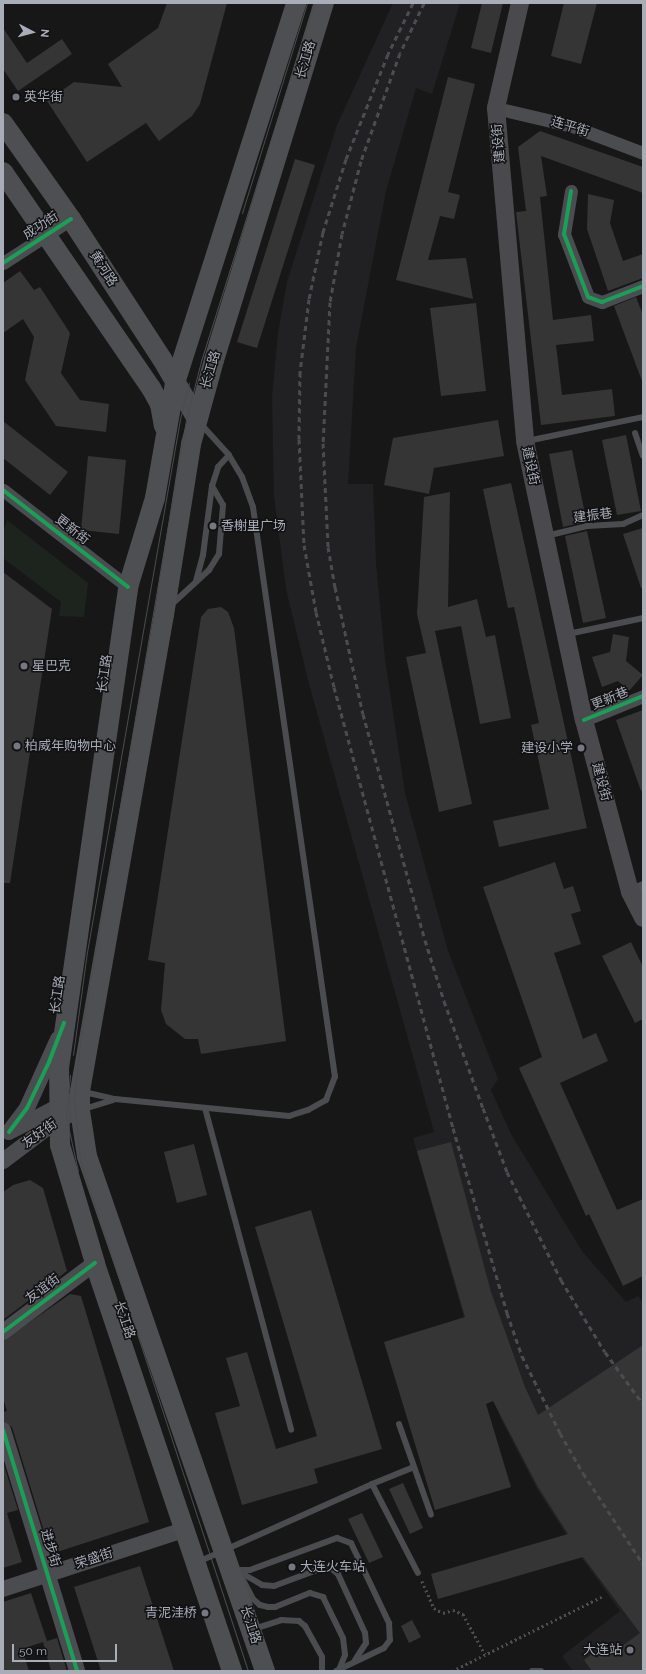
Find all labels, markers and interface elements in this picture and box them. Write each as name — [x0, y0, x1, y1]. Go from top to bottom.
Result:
north arrow — [12, 12, 52, 52]
text: N — [38, 28, 51, 38]
street label: 长江路 — [293, 39, 319, 81]
place label: 英华街 — [24, 89, 63, 105]
marker: 英华街 — [11, 92, 21, 102]
street label: 连平街 — [549, 114, 591, 140]
street label: 建设街 — [490, 123, 508, 163]
street label: 成功街 — [20, 209, 62, 243]
street label: 黄河路 — [86, 248, 120, 290]
street label: 长江路 — [198, 349, 224, 391]
street label: 建设街 — [518, 445, 542, 487]
street label: 建振巷 — [573, 506, 613, 526]
street label: 更新街 — [52, 512, 92, 548]
place label: 香榭里广场 — [221, 518, 286, 534]
marker: 香榭里广场 — [208, 521, 218, 531]
street label: 长江路 — [95, 654, 115, 694]
place label: 星巴克 — [32, 658, 71, 674]
marker: 星巴克 — [19, 661, 29, 671]
street label: 更新巷 — [589, 684, 631, 714]
place label: 柏威年购物中心 — [25, 738, 116, 754]
place label: 建设小学 — [521, 740, 573, 756]
marker: 柏威年购物中心 — [12, 741, 22, 751]
marker: 建设小学 — [576, 743, 586, 753]
street label: 建设街 — [588, 761, 614, 803]
street label: 长江路 — [48, 975, 68, 1015]
street label: 友好街 — [20, 1116, 60, 1152]
street label: 友谊街 — [23, 1271, 63, 1307]
street label: 长江路 — [110, 1299, 138, 1341]
street label: 进步街 — [37, 1527, 63, 1569]
street label: 荣盛街 — [73, 1546, 115, 1572]
place label: 大连火车站 — [300, 1559, 365, 1575]
marker: 大连火车站 — [287, 1562, 297, 1572]
street label: 长江路 — [237, 1604, 263, 1646]
place label: 青泥洼桥 — [145, 1605, 197, 1621]
marker: 青泥洼桥 — [200, 1608, 210, 1618]
scale bar — [14, 1636, 119, 1662]
place label: 大连站 — [583, 1642, 622, 1658]
text: 50 m — [19, 1644, 47, 1658]
marker: 大连站 — [625, 1645, 635, 1655]

